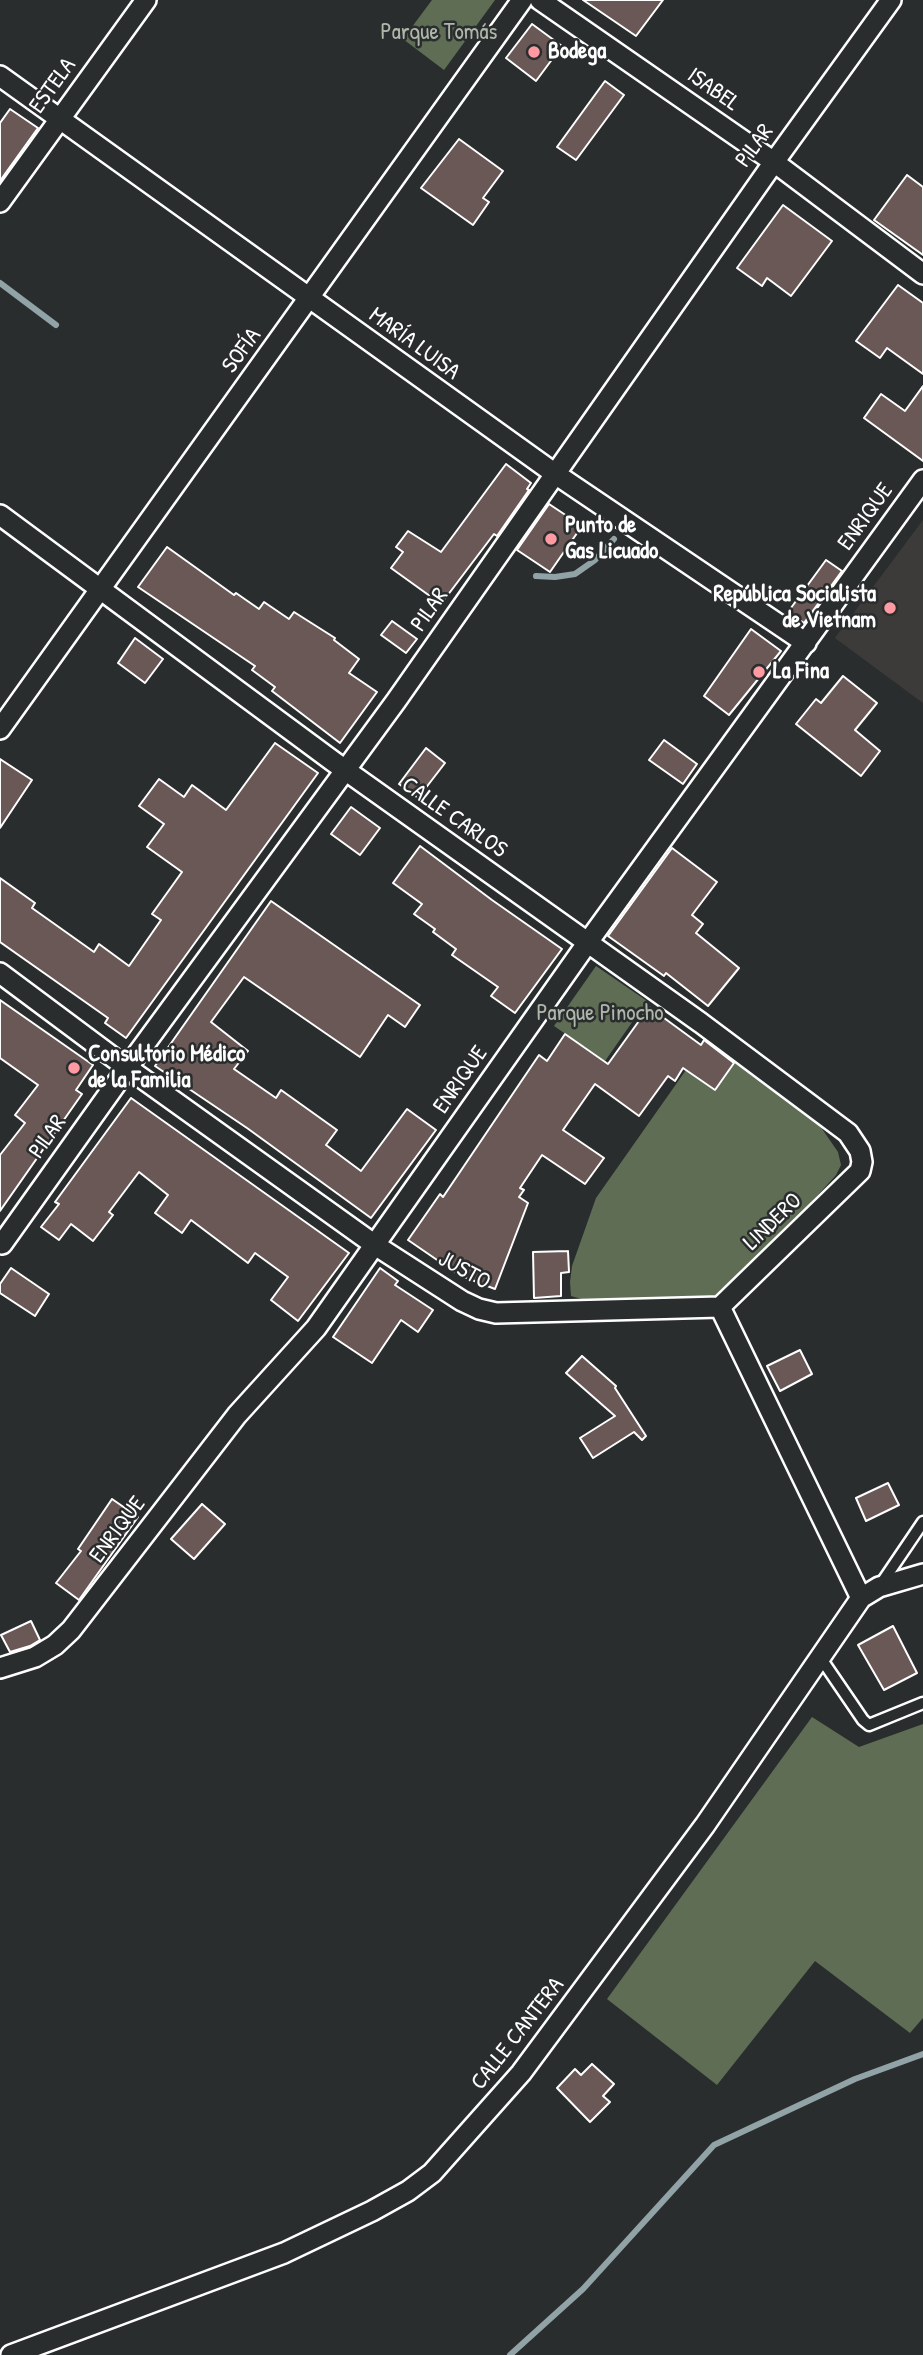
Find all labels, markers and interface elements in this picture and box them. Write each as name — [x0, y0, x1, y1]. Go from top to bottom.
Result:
park label: Parque Tomás — [381, 19, 497, 47]
place label: Bodega — [548, 38, 606, 66]
marker: Bodega — [526, 44, 542, 60]
street label: ESTELA — [24, 53, 82, 119]
street label: ISABEL — [682, 62, 744, 118]
street label: PILAR — [730, 119, 780, 173]
street label: MARÍA LUISA — [363, 302, 465, 386]
street label: SOFÍA — [217, 323, 267, 379]
street label: ENRIQUE — [832, 478, 900, 556]
place label: Punto de Gas Licuado — [565, 512, 658, 566]
marker: Punto de Gas Licuado — [543, 531, 559, 547]
place label: República Socialista de Vietnam — [713, 581, 876, 635]
street label: PILAR — [405, 583, 455, 637]
marker: República Socialista de Vietnam — [882, 600, 898, 616]
place label: La Fina — [773, 658, 829, 686]
marker: La Fina — [751, 664, 767, 680]
street label: CALLE CARLOS — [396, 772, 512, 864]
park label: Parque Pinocho — [537, 1000, 663, 1028]
place label: Consultorio Médico de la Familia — [88, 1041, 245, 1095]
street label: ENRIQUE — [428, 1041, 494, 1119]
marker: Consultorio Médico de la Familia — [66, 1060, 82, 1076]
street label: PILAR — [23, 1110, 73, 1164]
street label: LINDERO — [738, 1188, 808, 1256]
street label: JUSTO — [433, 1246, 495, 1296]
street label: ENRIQUE — [84, 1491, 152, 1569]
street label: CALLE CANTERA — [466, 1972, 570, 2096]

